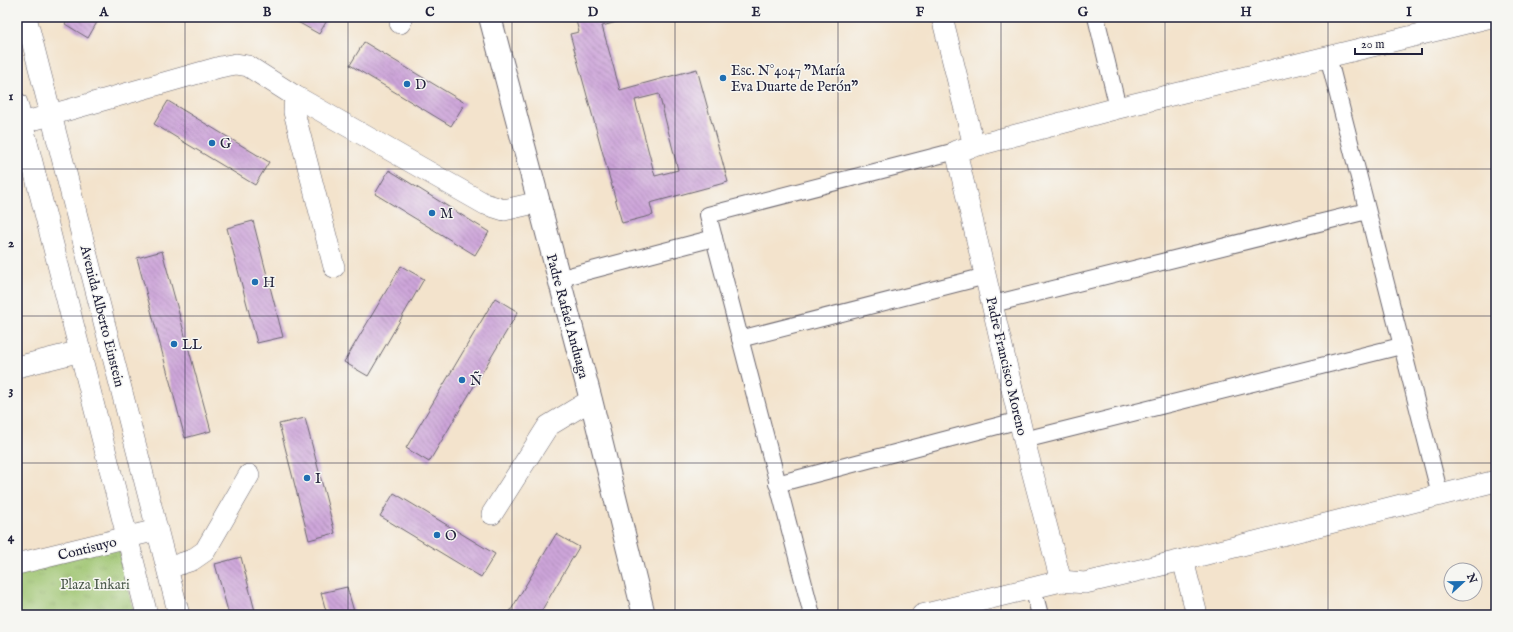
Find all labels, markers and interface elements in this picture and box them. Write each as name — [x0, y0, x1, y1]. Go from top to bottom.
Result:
text: A — [99, 4, 110, 21]
text: B — [263, 4, 272, 21]
text: C — [425, 4, 435, 21]
text: D — [588, 4, 599, 21]
text: E — [751, 4, 761, 21]
text: F — [916, 4, 925, 21]
text: G — [1078, 4, 1089, 21]
text: H — [1240, 4, 1252, 21]
text: I — [1406, 4, 1412, 21]
scale bar — [1355, 30, 1422, 56]
text: 20 m — [1361, 37, 1384, 52]
place label: Esc. N°4047 "María Eva Duarte de Perón" — [731, 62, 858, 96]
marker: Esc. N°4047 "María Eva Duarte de Perón" — [718, 73, 728, 83]
place label: D — [415, 76, 426, 94]
marker: D — [402, 79, 412, 89]
text: 1 — [9, 88, 14, 105]
place label: G — [220, 135, 232, 153]
marker: G — [207, 138, 217, 148]
place label: M — [440, 205, 453, 223]
marker: M — [427, 208, 437, 218]
text: 2 — [8, 235, 14, 252]
street label: Avenida Alberto Einstein — [75, 243, 128, 389]
street label: Padre Rafael Anduaga — [542, 252, 593, 382]
place label: H — [263, 274, 275, 292]
marker: H — [250, 277, 260, 287]
street label: Padre Francisco Moreno — [981, 295, 1031, 438]
place label: LL — [182, 336, 202, 354]
marker: LL — [169, 339, 179, 349]
place label: Ñ — [470, 371, 482, 390]
marker: Ñ — [457, 375, 467, 385]
text: 3 — [9, 382, 14, 399]
place label: I — [315, 470, 321, 488]
marker: I — [302, 473, 312, 483]
place label: O — [445, 527, 457, 545]
text: 4 — [8, 529, 15, 546]
marker: O — [432, 530, 442, 540]
street label: Contisuyo — [56, 533, 119, 565]
north arrow — [1443, 562, 1483, 602]
text: N — [1463, 571, 1480, 586]
park label: Plaza Inkari — [60, 576, 130, 594]

